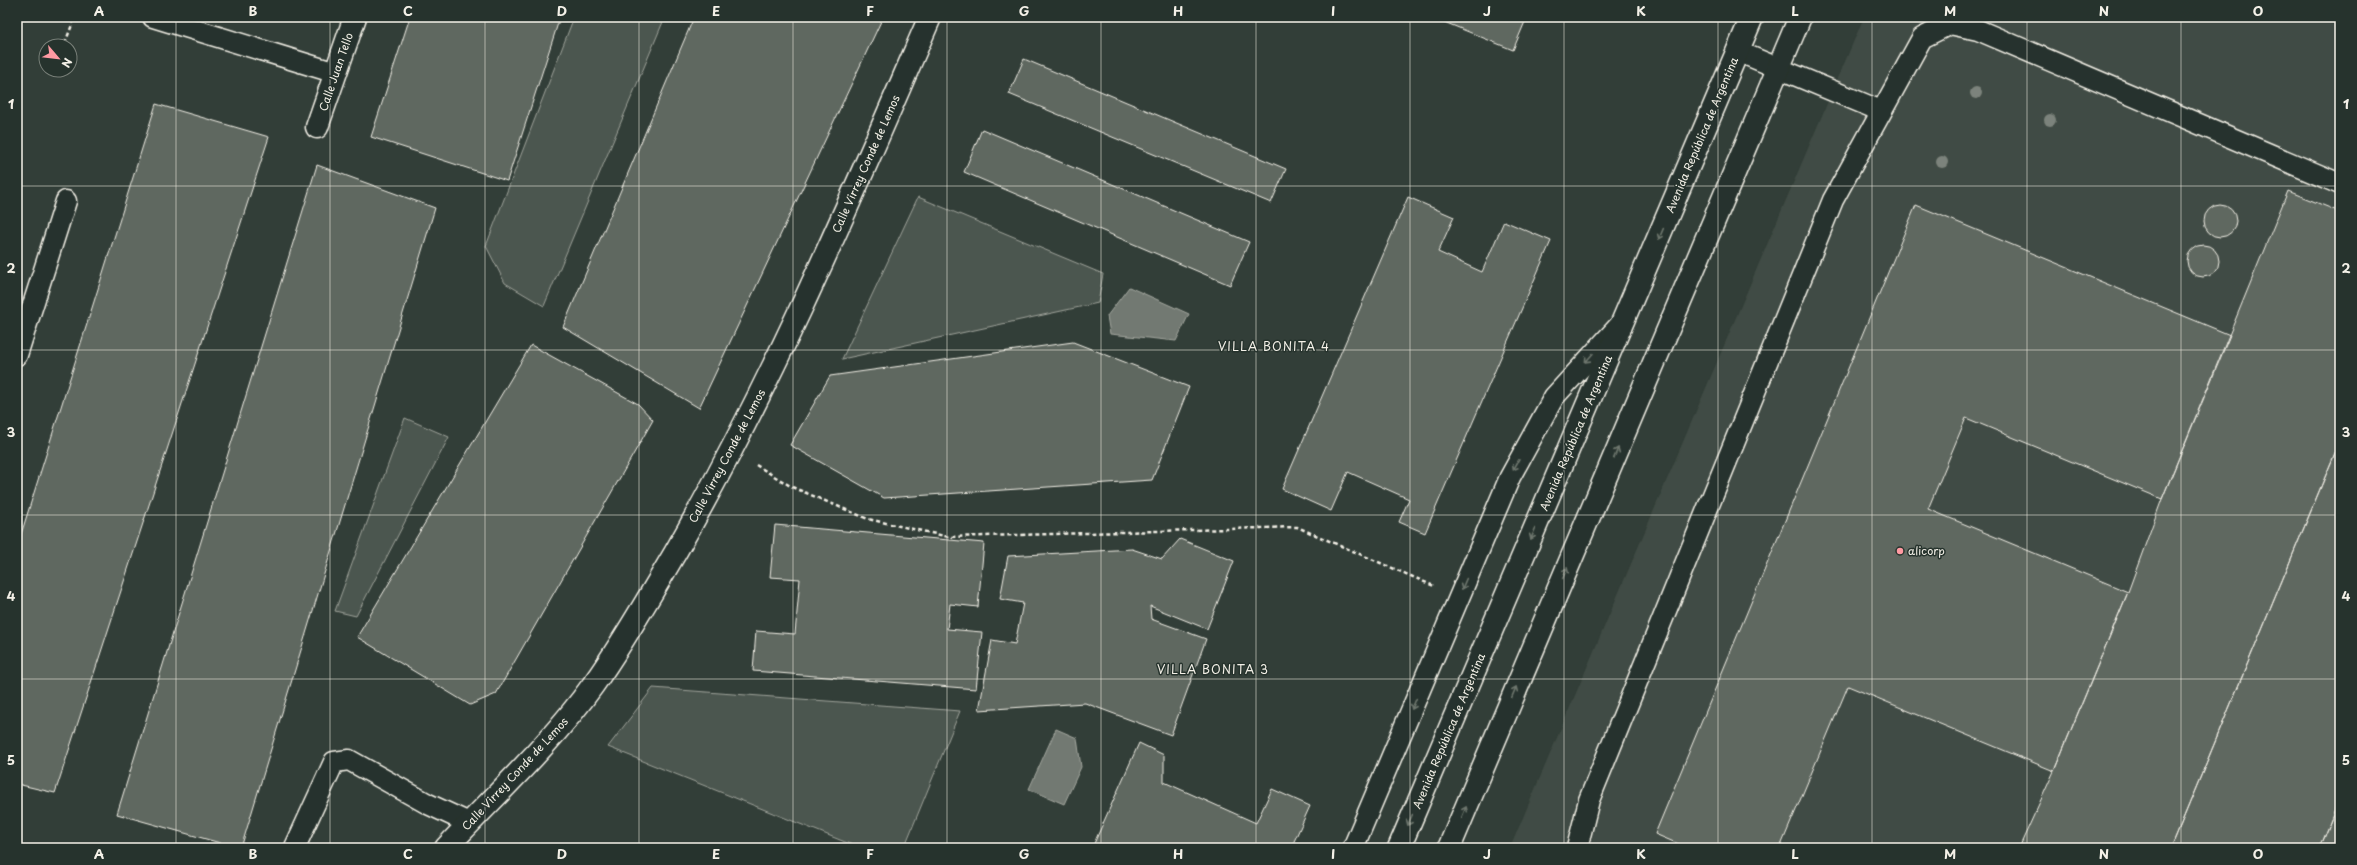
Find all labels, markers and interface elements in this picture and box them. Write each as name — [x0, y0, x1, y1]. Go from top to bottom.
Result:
text: A — [94, 1, 104, 20]
text: B — [249, 1, 258, 20]
text: C — [403, 1, 413, 20]
text: D — [557, 1, 567, 20]
text: E — [712, 1, 720, 20]
text: F — [866, 1, 874, 20]
text: G — [1019, 1, 1029, 20]
text: H — [1173, 1, 1183, 20]
text: I — [1331, 1, 1335, 20]
text: J — [1483, 1, 1491, 20]
text: K — [1636, 1, 1646, 20]
text: L — [1791, 1, 1799, 20]
text: M — [1944, 1, 1956, 20]
text: N — [2099, 1, 2109, 20]
text: O — [2253, 1, 2263, 20]
street label: Calle Juan Tello — [314, 30, 357, 113]
north arrow — [38, 38, 78, 78]
street label: Avenida República de Argentina — [1661, 54, 1742, 215]
text: N — [58, 55, 77, 71]
street label: Calle Virrey Conde de Lemos — [827, 92, 904, 235]
text: 1 — [8, 94, 14, 113]
text: 1 — [2343, 94, 2349, 113]
one-way arrow — [1657, 227, 1664, 239]
text: 2 — [6, 258, 16, 277]
text: 2 — [2341, 258, 2351, 277]
district label: VILLA BONITA 4 — [1218, 337, 1330, 355]
street label: Avenida República de Argentina — [1535, 352, 1616, 513]
one-way arrow — [1585, 353, 1594, 363]
street label: Calle Virrey Conde de Lemos — [684, 386, 769, 526]
text: 3 — [7, 422, 16, 441]
text: 3 — [2342, 422, 2351, 441]
one-way arrow — [1612, 447, 1620, 459]
one-way arrow — [1512, 459, 1520, 471]
one-way arrow — [1529, 527, 1536, 539]
place label: alicorp — [1908, 542, 1945, 559]
marker: alicorp — [1895, 546, 1905, 556]
one-way arrow — [1562, 567, 1569, 579]
one-way arrow — [1460, 577, 1467, 589]
text: 4 — [7, 586, 16, 605]
text: 4 — [2342, 586, 2351, 605]
street label: Avenida República de Argentina — [1408, 650, 1489, 811]
district label: VILLA BONITA 3 — [1157, 660, 1269, 678]
one-way arrow — [1511, 687, 1519, 699]
one-way arrow — [1409, 697, 1417, 709]
street label: Calle Virrey Conde de Lemos — [457, 713, 572, 834]
text: 5 — [7, 750, 15, 769]
text: 5 — [2342, 750, 2350, 769]
one-way arrow — [1461, 807, 1468, 819]
one-way arrow — [1406, 814, 1414, 826]
text: A — [94, 844, 104, 863]
text: B — [249, 844, 258, 863]
text: C — [403, 844, 413, 863]
text: D — [557, 844, 567, 863]
text: E — [712, 844, 720, 863]
text: F — [866, 844, 874, 863]
text: G — [1019, 844, 1029, 863]
text: H — [1173, 844, 1183, 863]
text: I — [1331, 844, 1335, 863]
text: J — [1483, 844, 1491, 863]
text: K — [1636, 844, 1646, 863]
text: L — [1791, 844, 1799, 863]
text: M — [1944, 844, 1956, 863]
text: N — [2099, 844, 2109, 863]
text: O — [2253, 844, 2263, 863]

